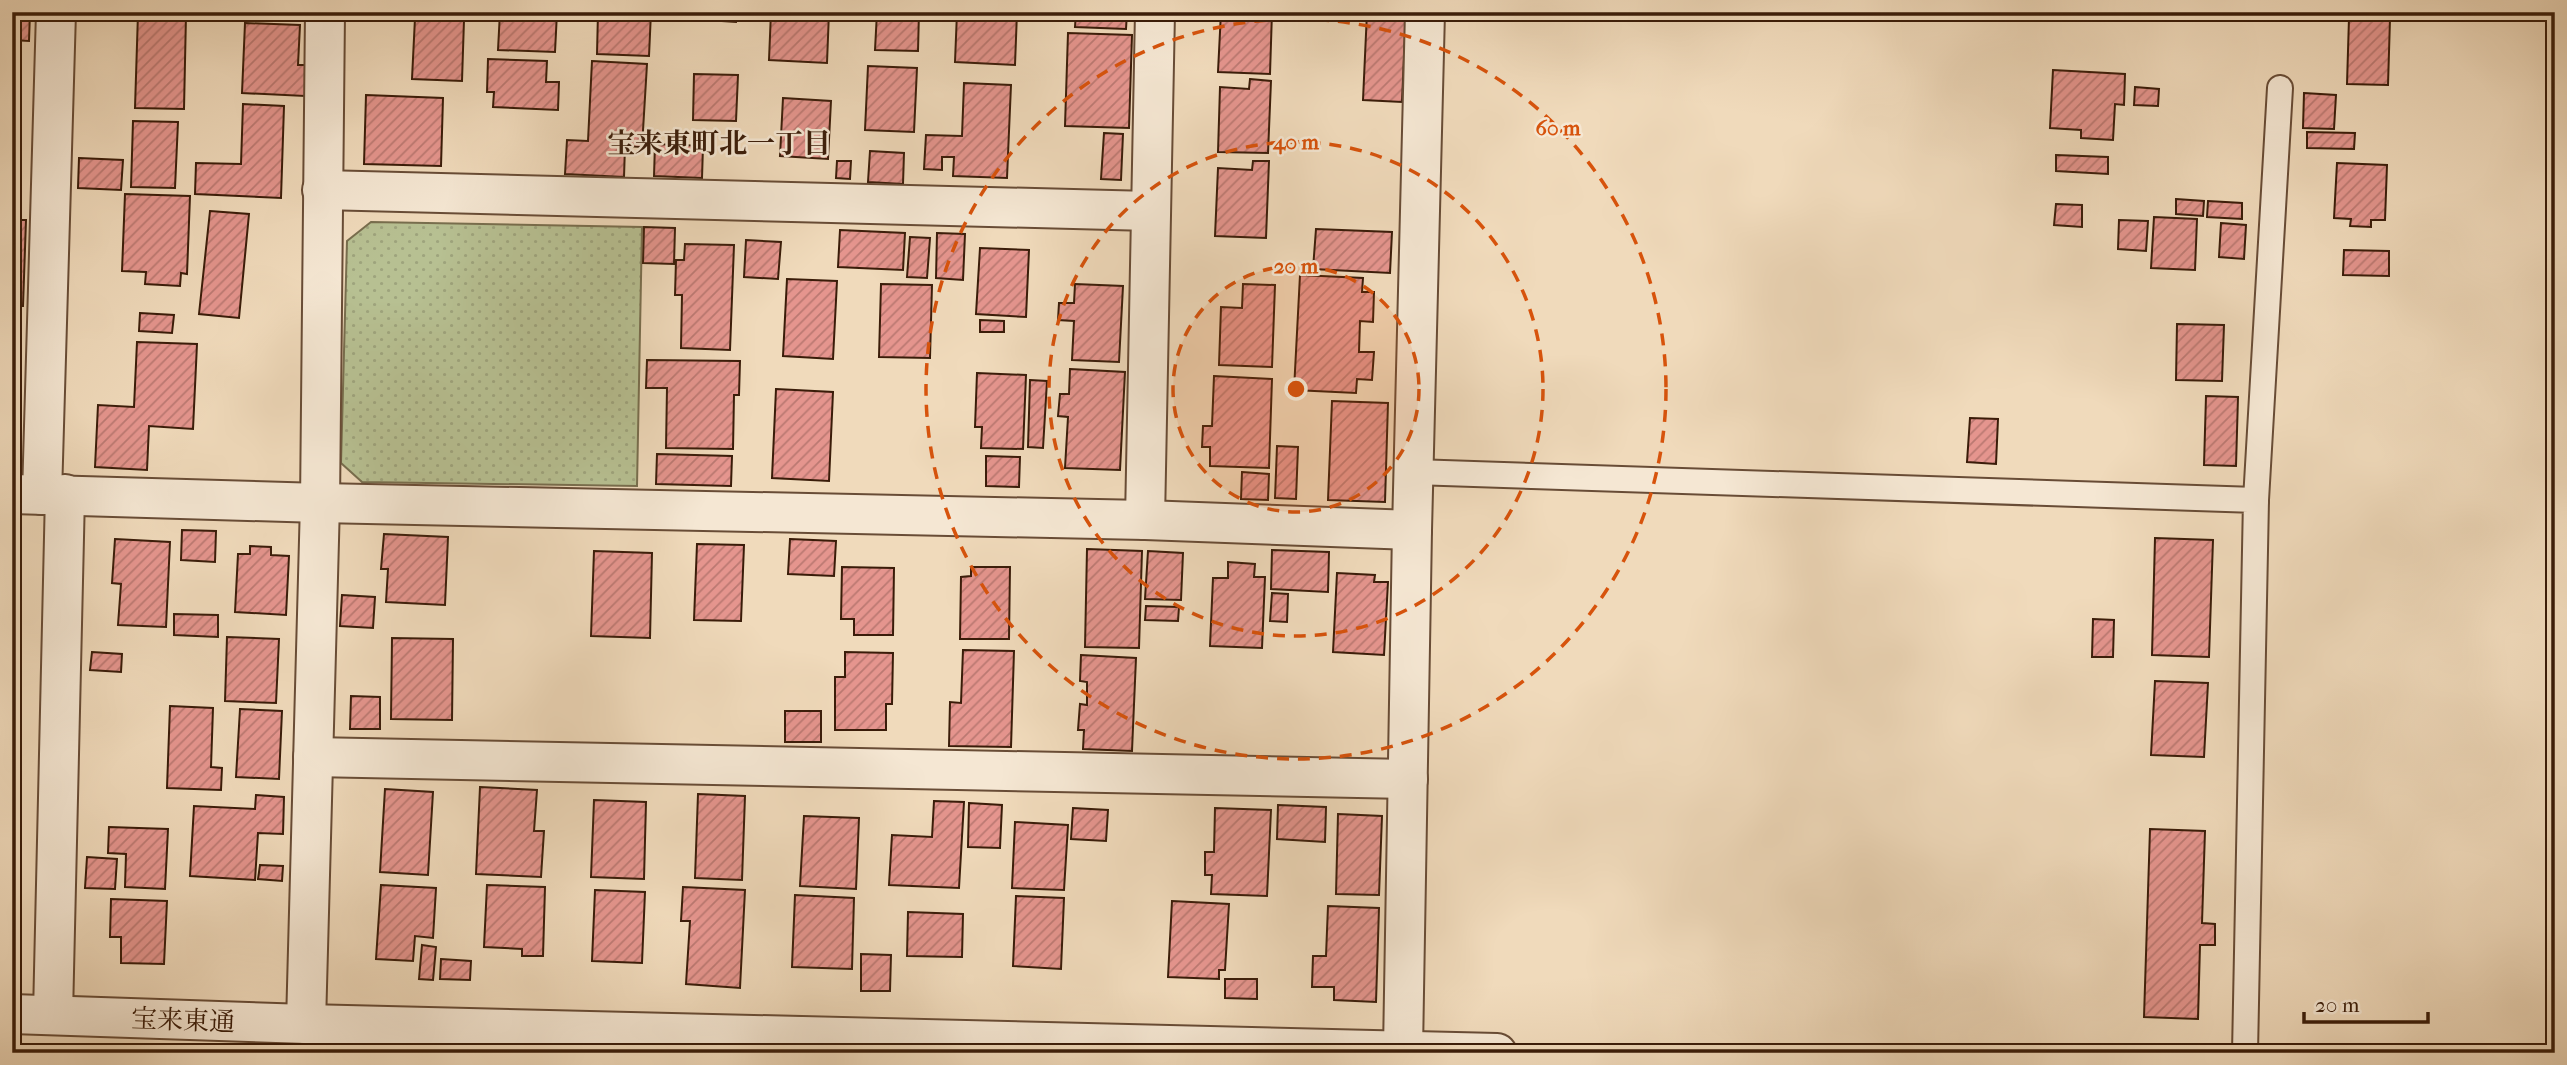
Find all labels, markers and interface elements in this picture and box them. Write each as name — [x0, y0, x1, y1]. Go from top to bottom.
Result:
text: 60 m — [1536, 116, 1581, 140]
district label: 宝来東町北一丁目 — [607, 127, 831, 160]
text: 40 m — [1272, 130, 1320, 155]
text: 20 m — [1274, 254, 1319, 278]
centre of rings — [1284, 377, 1308, 401]
scale bar — [2304, 981, 2429, 1025]
text: 20 m — [2315, 993, 2360, 1017]
street label: 宝来東通 — [130, 1003, 235, 1038]

